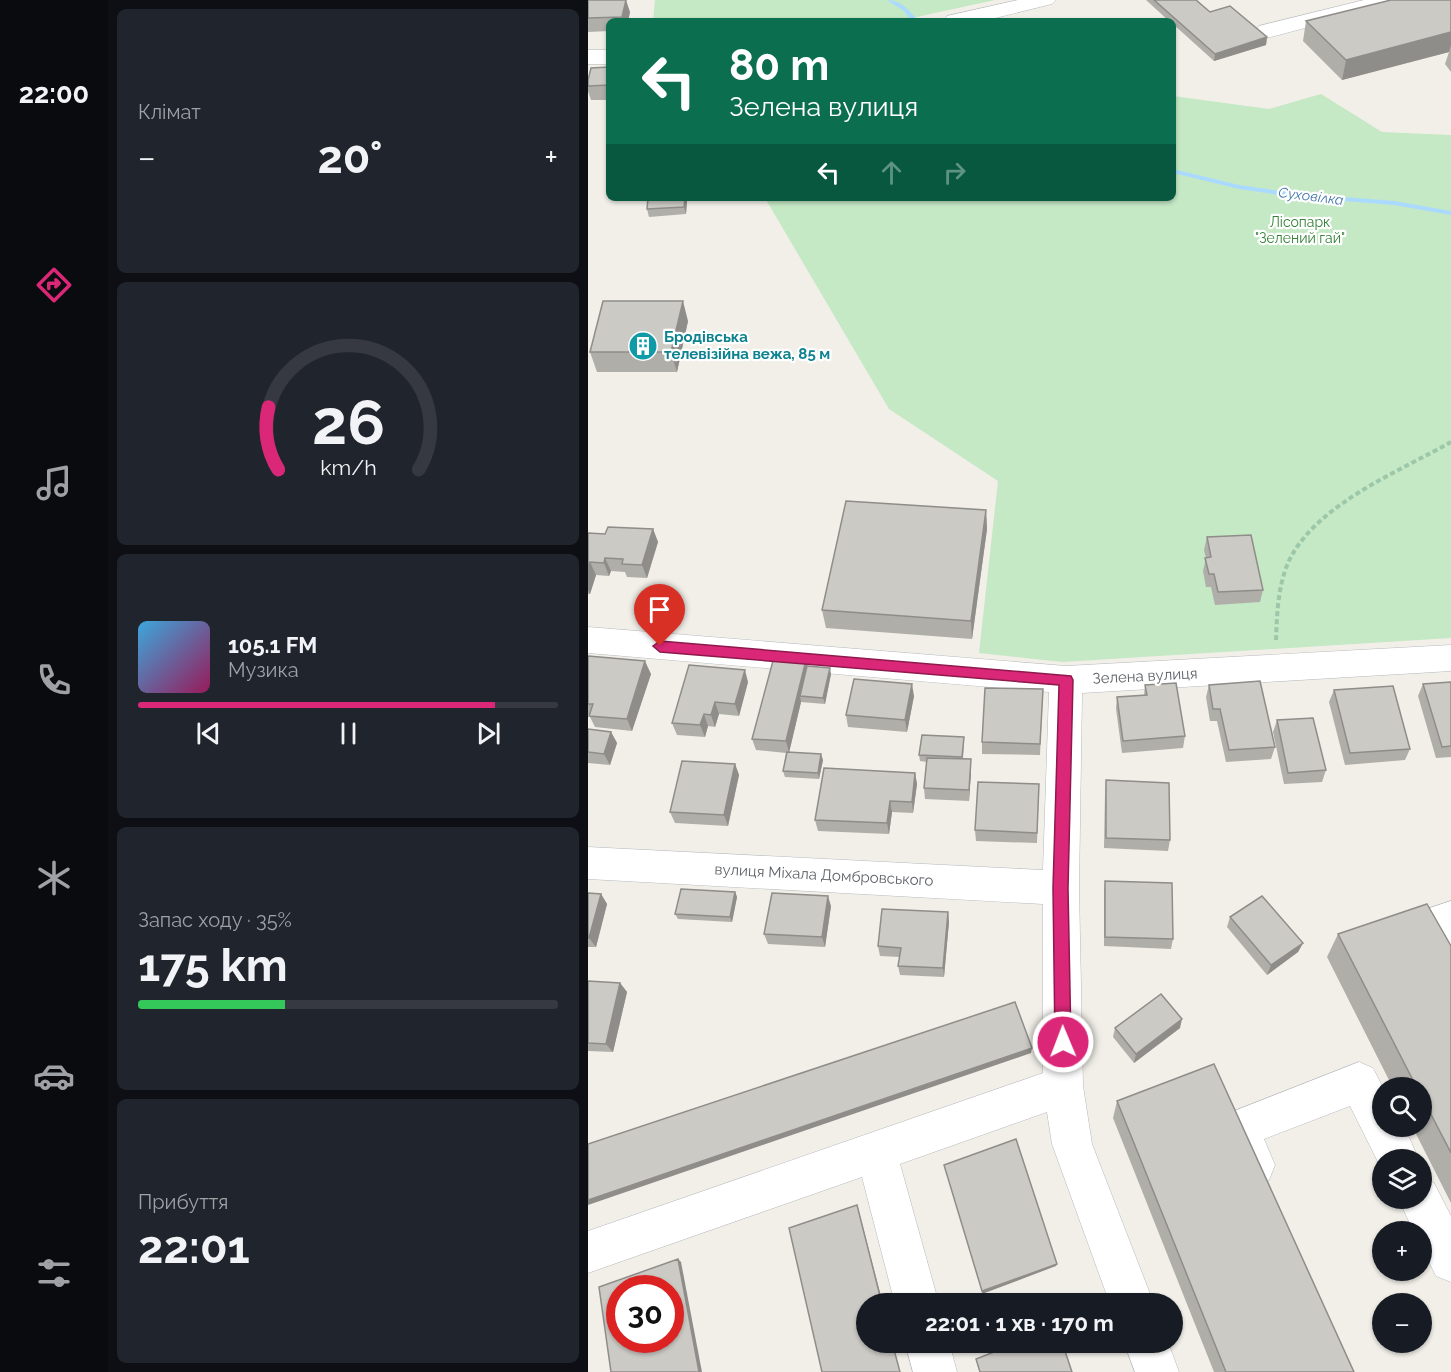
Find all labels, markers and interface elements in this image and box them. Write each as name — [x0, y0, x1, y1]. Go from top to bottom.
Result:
text: 80 m — [729, 41, 829, 90]
icon: left — [630, 42, 708, 120]
text: 22:00 — [19, 78, 89, 109]
text: Зелена вулиця — [729, 91, 918, 122]
text: Клімат — [138, 100, 201, 124]
text: 20° — [317, 131, 383, 184]
text: − — [138, 138, 156, 177]
text: + — [544, 138, 558, 177]
icon: left — [812, 156, 845, 189]
icon: ahead — [875, 156, 908, 189]
icon: right — [938, 156, 971, 189]
water label: Суховілка — [1278, 184, 1344, 208]
park label: Лісопарк "Зелений гай" — [1255, 214, 1345, 246]
icon: directions — [33, 264, 75, 306]
place label: Бродівська телевізійна вежа, 85 м — [664, 328, 830, 363]
building icon: Бродівська телевізійна вежа, 85 м — [627, 330, 659, 362]
text: 26 — [311, 386, 385, 460]
text: km/h — [320, 456, 376, 481]
icon: music — [33, 462, 75, 504]
pin — [634, 584, 685, 646]
icon: arrive — [643, 593, 676, 626]
text: 105.1 FM — [228, 632, 317, 658]
text: Музика — [228, 658, 299, 682]
icon: phone — [33, 659, 75, 701]
street label: Зелена вулиця — [1092, 664, 1198, 688]
icon: previous — [192, 717, 225, 750]
icon: pause — [332, 717, 365, 750]
icon: next — [472, 717, 505, 750]
icon: climate — [33, 857, 75, 899]
street label: вулиця Міхала Домбровського — [714, 860, 934, 890]
text: Запас ходу · 35% — [138, 908, 292, 932]
text: 175 km — [138, 939, 288, 992]
position arrow — [1031, 1010, 1095, 1074]
icon: car — [33, 1055, 75, 1097]
map controls — [1372, 1077, 1432, 1353]
button: search — [1372, 1077, 1432, 1137]
button: layers — [1372, 1149, 1432, 1209]
text: Прибуття — [138, 1190, 228, 1214]
text: 22:01 — [138, 1221, 250, 1274]
button: + — [1372, 1221, 1432, 1281]
icon: filters — [33, 1252, 75, 1294]
speed limit sign: 30 — [606, 1275, 684, 1353]
button: − — [1372, 1293, 1432, 1353]
text: 22:01 · 1 хв · 170 m — [925, 1310, 1114, 1336]

